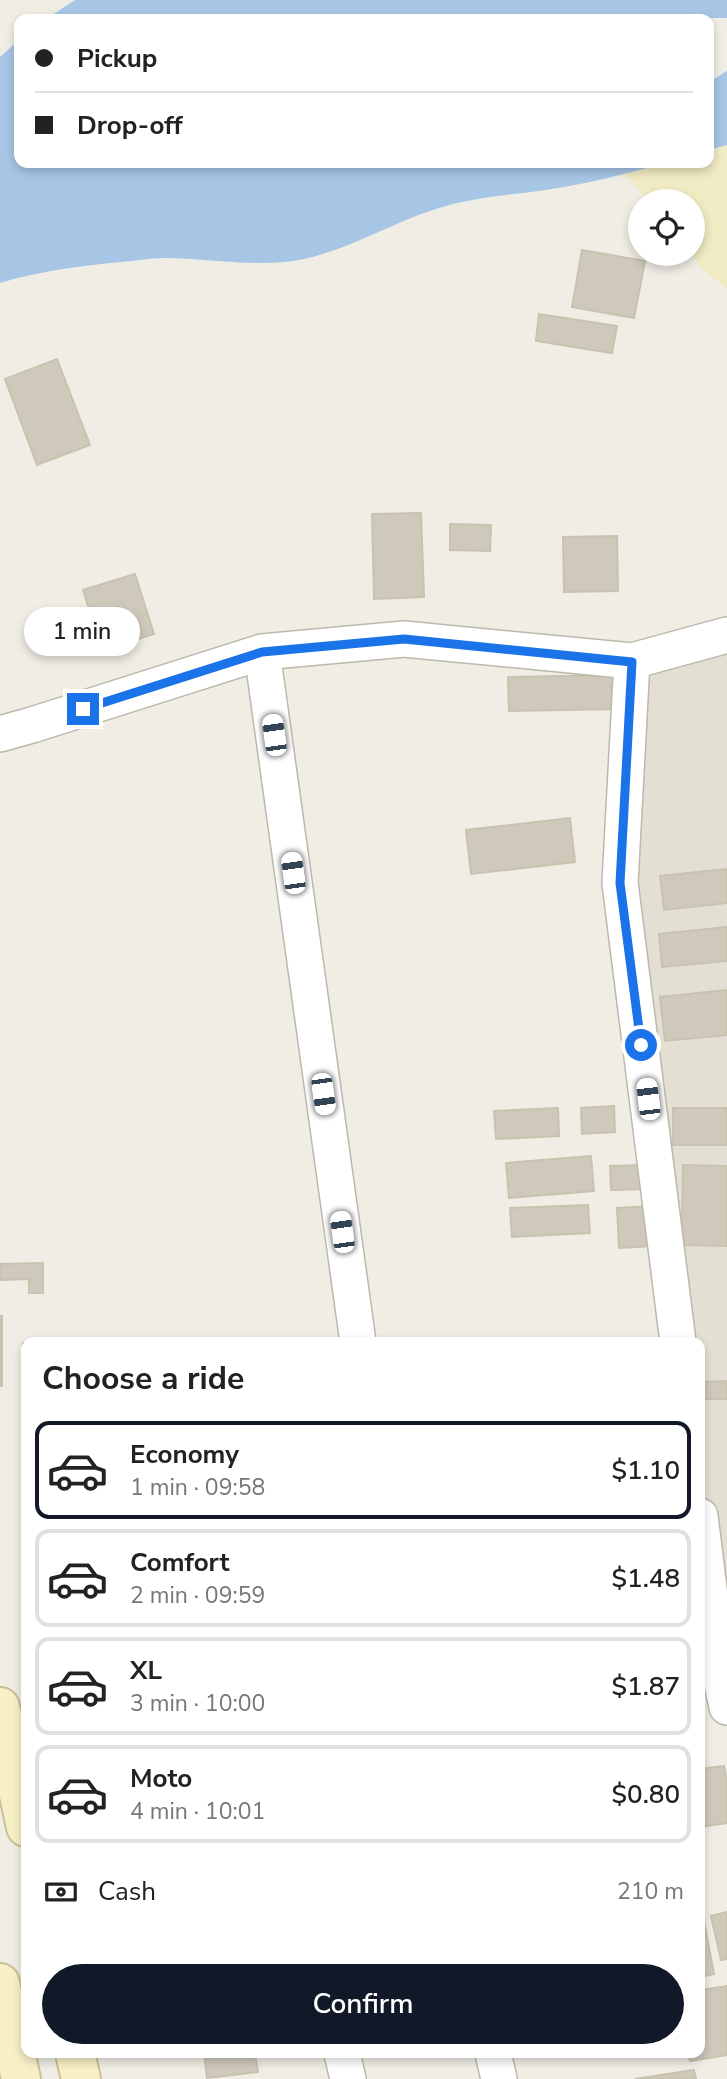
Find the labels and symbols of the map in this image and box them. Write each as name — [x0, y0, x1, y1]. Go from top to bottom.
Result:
callout: 1 min — [25, 608, 141, 656]
route end — [67, 693, 99, 725]
car — [261, 713, 288, 757]
car — [280, 851, 307, 895]
route start — [625, 1029, 657, 1061]
car — [310, 1072, 337, 1116]
car — [636, 1077, 661, 1121]
car — [329, 1210, 356, 1254]

